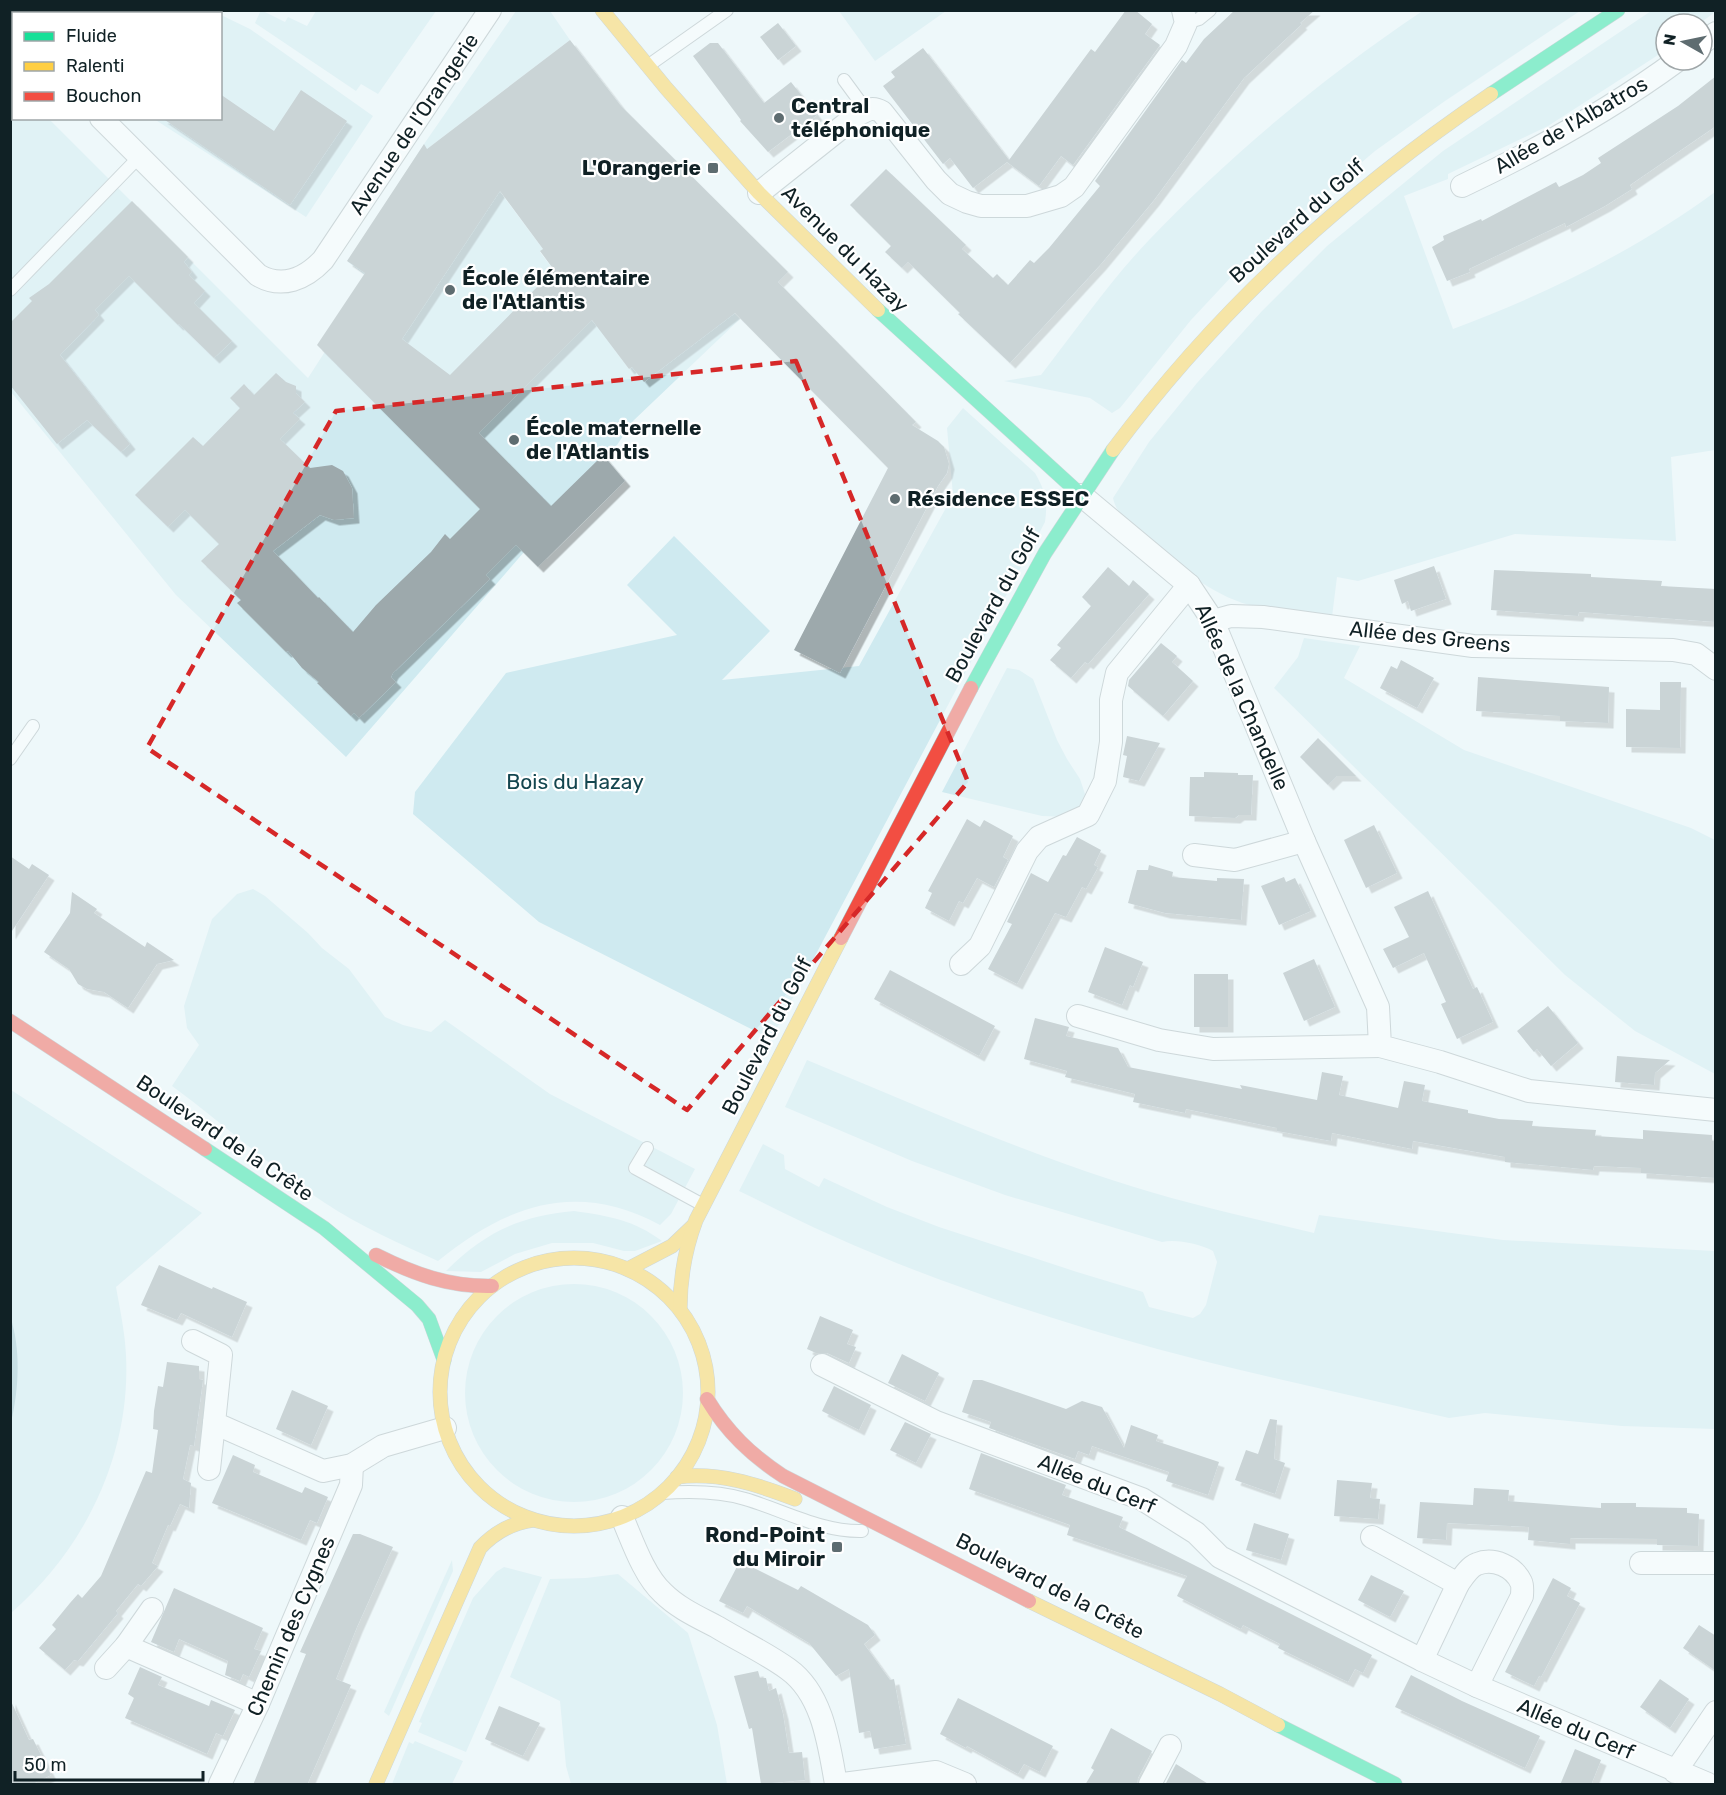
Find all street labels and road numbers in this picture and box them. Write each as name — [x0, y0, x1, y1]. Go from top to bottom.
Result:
street label: Avenue de l'Orangerie — [344, 28, 484, 219]
street label: Allée de l'Albatros — [1490, 71, 1652, 179]
street label: Boulevard du Golf — [1224, 153, 1369, 288]
street label: Avenue du Hazay — [777, 180, 914, 318]
street label: Boulevard du Golf — [940, 523, 1045, 687]
street label: Allée de la Chandelle — [1190, 600, 1295, 794]
street label: Allée des Greens — [1348, 616, 1512, 657]
street label: Boulevard du Golf — [716, 953, 817, 1119]
street label: Boulevard de la Crête — [132, 1069, 319, 1206]
street label: Allée du Cerf — [1035, 1449, 1160, 1519]
street label: Boulevard de la Crête — [952, 1527, 1149, 1644]
street label: Chemin des Cygnes — [241, 1532, 340, 1720]
street label: Allée du Cerf — [1514, 1693, 1639, 1764]

